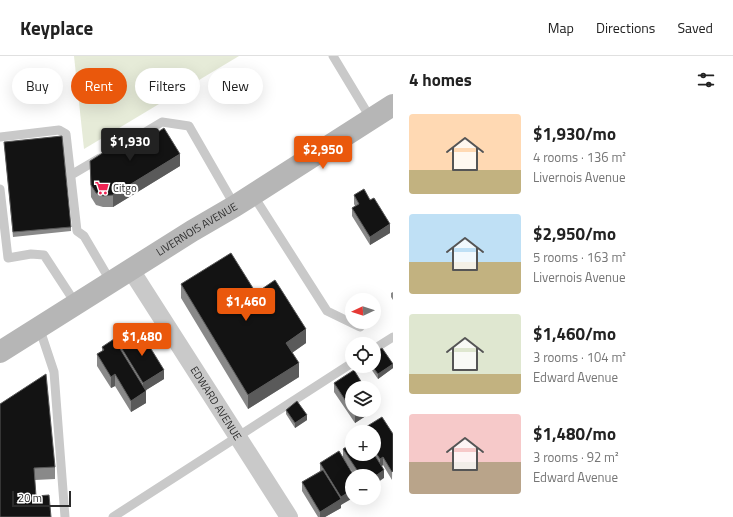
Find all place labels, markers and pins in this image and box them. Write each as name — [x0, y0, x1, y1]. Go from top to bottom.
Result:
pin: $1,930 — [97, 128, 163, 162]
pin: $2,950 — [290, 136, 356, 170]
supermarket icon: Citgo — [94, 180, 110, 196]
place label: Citgo — [113, 180, 137, 196]
pin: $1,460 — [213, 288, 279, 322]
pin: $1,480 — [109, 323, 175, 357]

